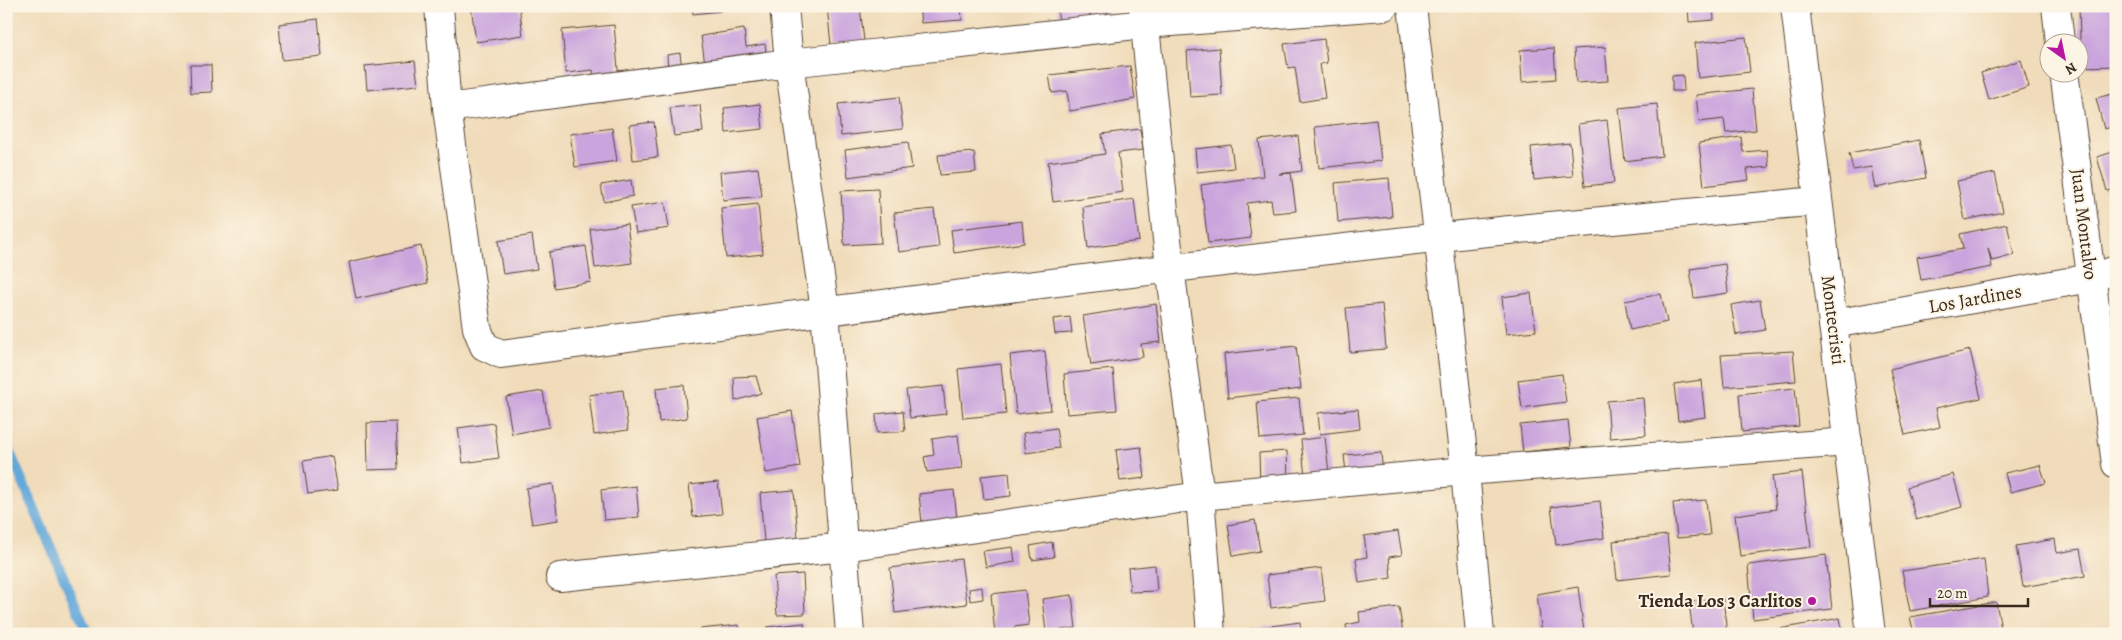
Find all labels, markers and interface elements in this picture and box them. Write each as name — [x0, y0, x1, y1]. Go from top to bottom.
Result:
north arrow — [2040, 32, 2090, 82]
text: N — [2061, 58, 2080, 79]
street label: Juan Montalvo — [2064, 167, 2104, 281]
street label: Montecristi — [1815, 274, 1851, 366]
street label: Los Jardines — [1926, 278, 2024, 320]
scale bar — [1930, 575, 2027, 607]
text: 20 m — [1937, 583, 1968, 603]
place label: Tienda Los 3 Carlitos — [1638, 588, 1802, 614]
marker: Tienda Los 3 Carlitos — [1806, 595, 1818, 607]

